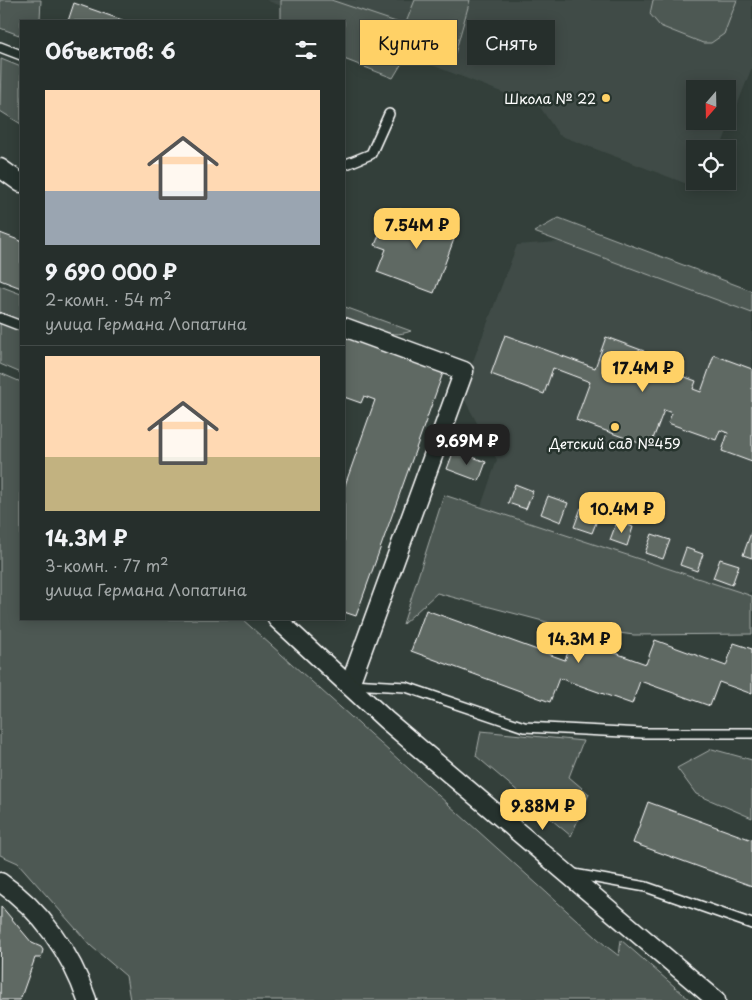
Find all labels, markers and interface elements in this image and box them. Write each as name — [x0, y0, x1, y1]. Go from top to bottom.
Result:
chip: Купить — [360, 20, 457, 65]
chip: Снять — [467, 20, 555, 65]
text: Объектов: 6 — [45, 34, 176, 66]
icon: filters — [292, 36, 320, 64]
north arrow — [686, 80, 736, 130]
map controls — [686, 80, 736, 190]
place label: Школа № 22 — [504, 88, 596, 109]
marker: Школа № 22 — [600, 92, 612, 104]
icon: home — [138, 123, 228, 213]
button: locate — [686, 140, 736, 190]
pin: 7.54M ₽ — [371, 208, 463, 250]
text: 7.54M ₽ — [385, 212, 449, 236]
text: 9 690 000 ₽ — [45, 255, 177, 287]
text: 2-комн. · 54 m² — [45, 287, 172, 311]
text: улица Германа Лопатина — [45, 311, 247, 335]
pin: 17.4M ₽ — [597, 350, 689, 393]
text: 17.4M ₽ — [612, 355, 674, 379]
icon: home — [138, 388, 228, 478]
marker: Детский сад №459 — [609, 421, 621, 433]
pin: 9.69M ₽ — [421, 424, 513, 466]
text: 9.69M ₽ — [436, 428, 498, 452]
place label: Детский сад №459 — [548, 433, 681, 454]
pin: 10.4M ₽ — [576, 492, 668, 534]
text: 10.4M ₽ — [590, 496, 654, 520]
text: 14.3M ₽ — [45, 521, 128, 553]
text: 3-комн. · 77 m² — [45, 553, 168, 577]
text: улица Германа Лопатина — [45, 577, 247, 601]
pin: 14.3M ₽ — [533, 622, 625, 664]
text: 14.3M ₽ — [548, 626, 610, 650]
pin: 9.88M ₽ — [497, 788, 589, 831]
text: 9.88M ₽ — [511, 793, 575, 817]

